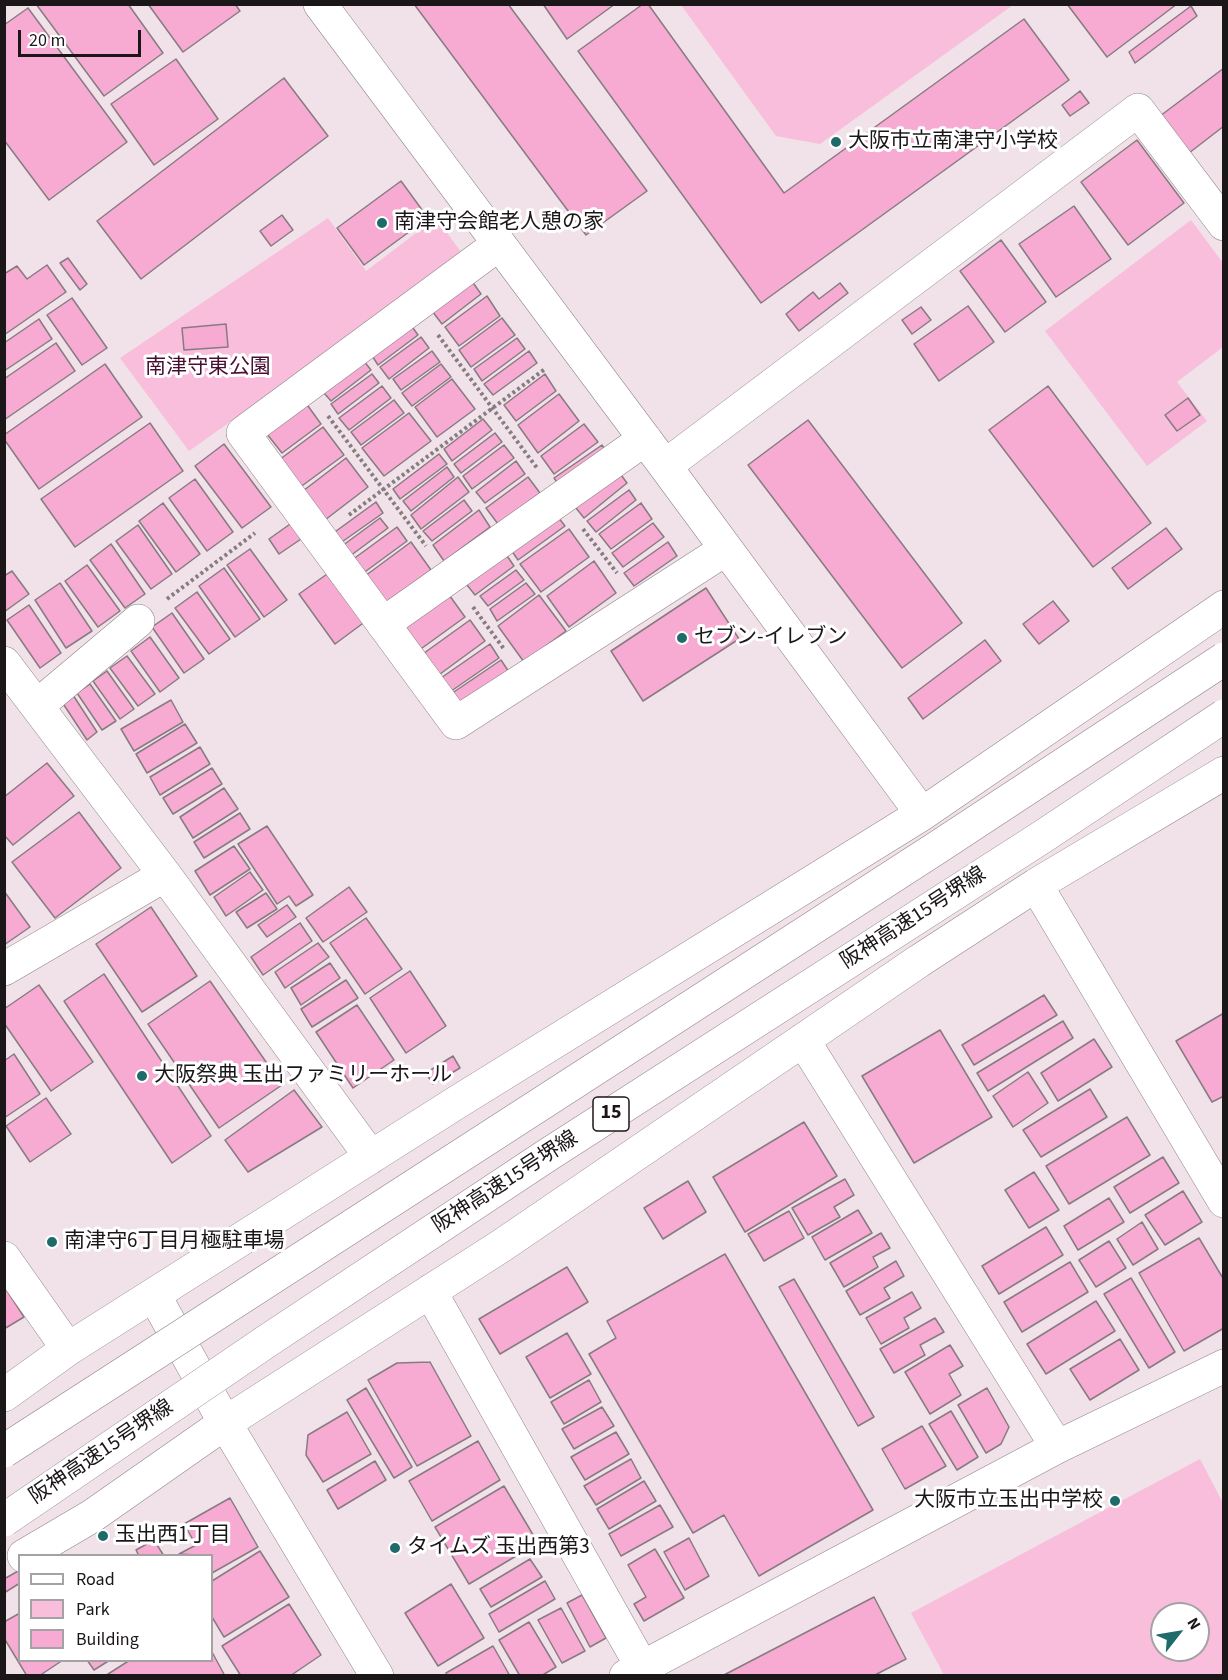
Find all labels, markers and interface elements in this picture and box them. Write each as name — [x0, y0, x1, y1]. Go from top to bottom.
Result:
scale bar — [21, 18, 144, 56]
text: 20 m — [29, 28, 65, 53]
place label: 大阪市立南津守小学校 — [848, 129, 1058, 155]
marker: 大阪市立南津守小学校 — [829, 135, 843, 149]
place label: 南津守会館老人憩の家 — [394, 210, 604, 236]
marker: 南津守会館老人憩の家 — [375, 216, 389, 230]
park label: 南津守東公園 — [145, 355, 271, 381]
place label: セブン-イレブン — [694, 625, 848, 651]
marker: セブン-イレブン — [675, 631, 689, 645]
street label: 阪神高速15号堺線 — [837, 863, 991, 975]
place label: 大阪祭典 玉出ファミリーホール — [154, 1063, 452, 1089]
marker: 大阪祭典 玉出ファミリーホール — [135, 1069, 149, 1083]
road number: 15 — [593, 1097, 629, 1131]
street label: 阪神高速15号堺線 — [429, 1127, 583, 1239]
place label: 南津守6丁目月極駐車場 — [64, 1229, 284, 1255]
marker: 南津守6丁目月極駐車場 — [45, 1235, 59, 1249]
street label: 阪神高速15号堺線 — [25, 1396, 179, 1510]
place label: 大阪市立玉出中学校 — [914, 1488, 1103, 1514]
marker: 大阪市立玉出中学校 — [1108, 1494, 1122, 1508]
place label: 玉出西1丁目 — [115, 1523, 230, 1549]
marker: 玉出西1丁目 — [96, 1529, 110, 1543]
place label: タイムズ 玉出西第3 — [407, 1535, 590, 1561]
marker: タイムズ 玉出西第3 — [388, 1541, 402, 1555]
legend — [18, 1554, 213, 1662]
text: Road — [76, 1567, 115, 1592]
text: Park — [76, 1597, 110, 1622]
north arrow — [1150, 1602, 1210, 1662]
text: N — [1182, 1614, 1206, 1634]
text: Building — [76, 1627, 139, 1652]

